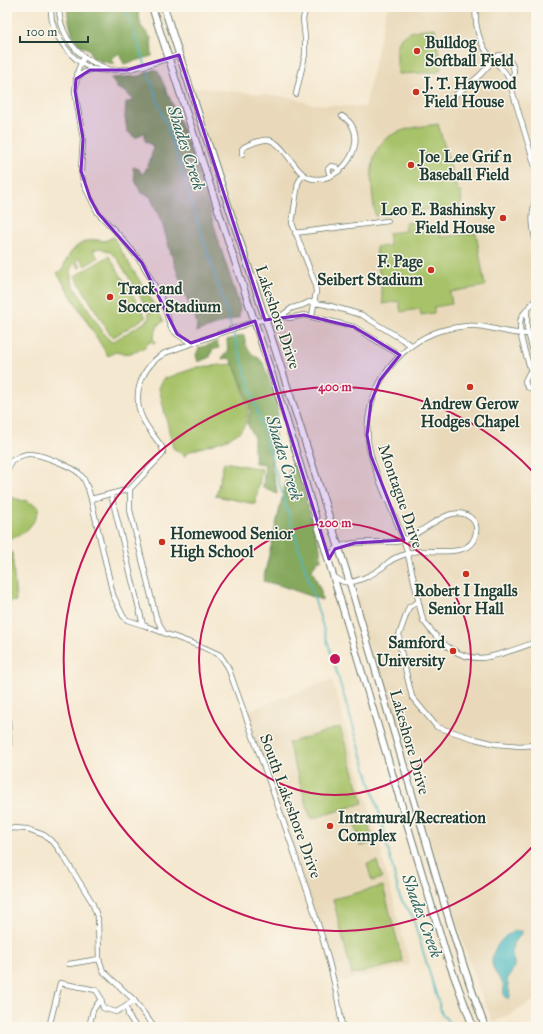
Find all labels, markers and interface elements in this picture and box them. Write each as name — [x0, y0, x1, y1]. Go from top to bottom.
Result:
scale bar — [20, 18, 88, 44]
text: 100 m — [26, 25, 57, 39]
place label: Bulldog Softball Field — [425, 33, 515, 70]
marker: Bulldog Softball Field — [412, 46, 422, 56]
place label: J. T. Haywood Field House — [422, 74, 518, 111]
marker: J. T. Haywood Field House — [411, 87, 421, 97]
water label: Shades Creek — [162, 102, 210, 193]
place label: Joe Lee Grif n Baseball Field — [417, 147, 512, 184]
marker: Joe Lee Grif n Baseball Field — [406, 160, 416, 170]
place label: Leo E. Bashinsky Field House — [381, 200, 497, 237]
marker: Leo E. Bashinsky Field House — [498, 213, 508, 223]
place label: F. Page Seibert Stadium — [317, 252, 424, 289]
street label: Lakeshore Drive — [251, 263, 305, 372]
marker: F. Page Seibert Stadium — [426, 265, 436, 275]
place label: Track and Soccer Stadium — [117, 279, 221, 316]
marker: Track and Soccer Stadium — [105, 292, 115, 302]
text: 400 m — [318, 380, 353, 395]
marker: Andrew Gerow Hodges Chapel — [465, 382, 475, 392]
place label: Andrew Gerow Hodges Chapel — [421, 394, 520, 432]
water label: Shades Creek — [261, 412, 307, 504]
street label: Montague Drive — [373, 441, 428, 551]
text: 200 m — [319, 516, 352, 530]
place label: Homewood Senior High School — [170, 524, 294, 562]
marker: Homewood Senior High School — [157, 537, 167, 547]
marker: Robert I Ingalls Senior Hall — [461, 569, 471, 579]
place label: Robert I Ingalls Senior Hall — [414, 581, 518, 618]
place label: Samford University — [376, 633, 446, 671]
marker: Samford University — [448, 646, 458, 656]
centre of rings — [328, 652, 342, 666]
street label: Lakeshore Drive — [386, 687, 434, 797]
street label: South Lakeshore Drive — [256, 731, 326, 881]
place label: Intramural/Recreation Complex — [338, 808, 486, 846]
marker: Intramural/Recreation Complex — [325, 821, 335, 831]
water label: Shades Creek — [397, 870, 447, 961]

